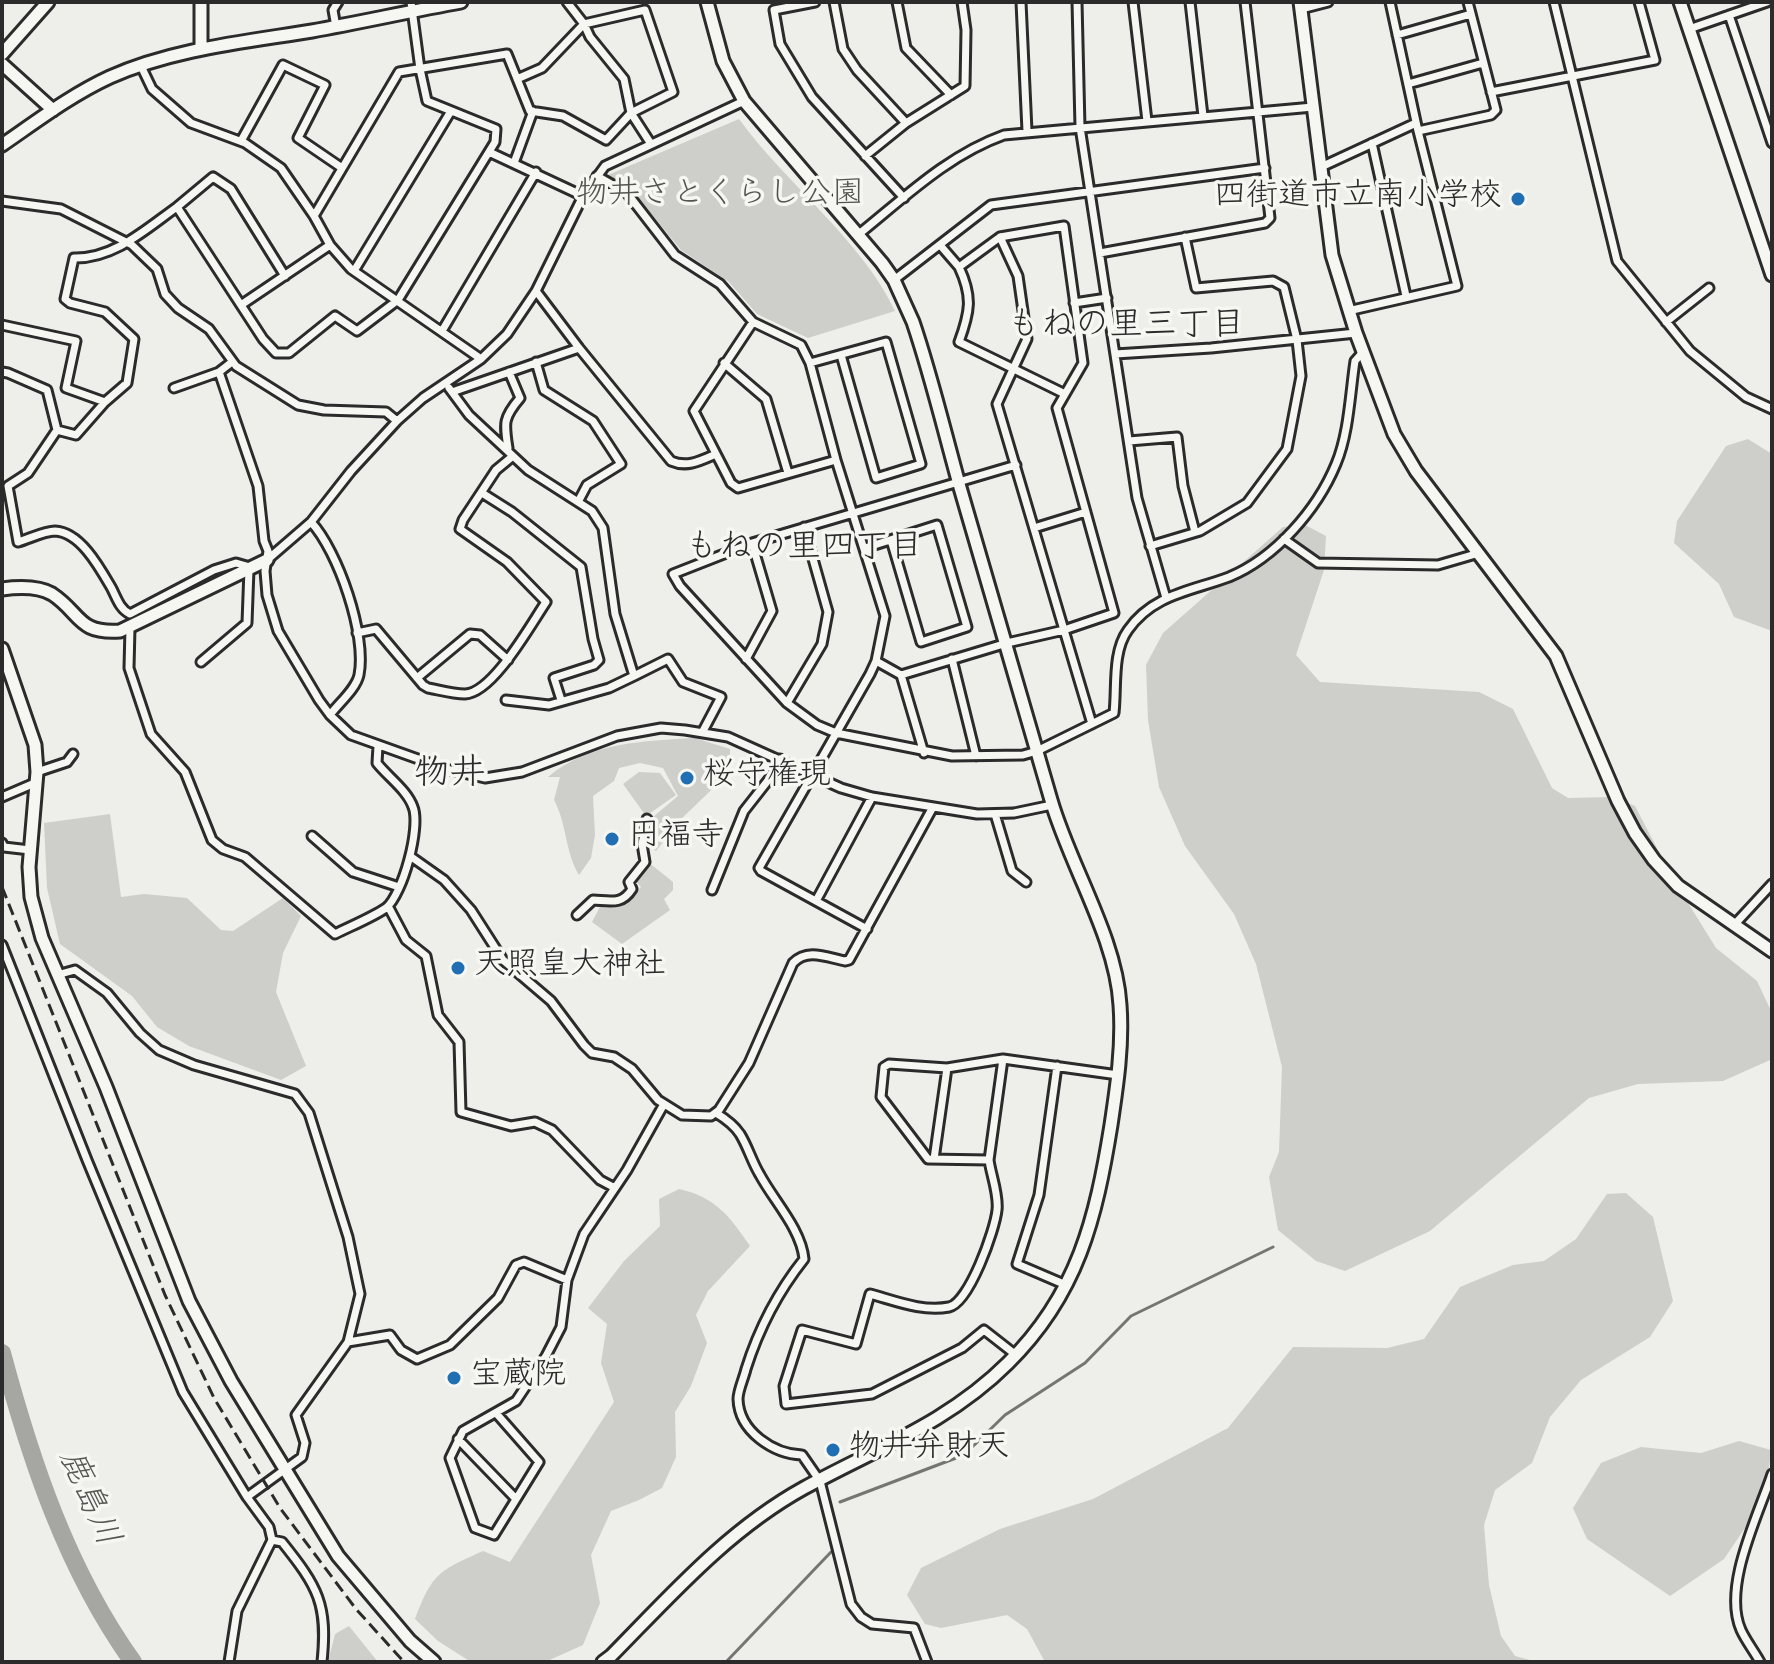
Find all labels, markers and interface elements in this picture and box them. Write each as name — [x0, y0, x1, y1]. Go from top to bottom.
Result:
park label: 物井さとくらし公園 — [576, 178, 864, 216]
place label: 四街道市立南小学校 — [1214, 180, 1502, 218]
marker: 四街道市立南小学校 — [1509, 190, 1527, 208]
district label: もねの里三丁目 — [1007, 308, 1245, 348]
district label: もねの里四丁目 — [685, 530, 923, 570]
district label: 物井 — [414, 755, 486, 799]
place label: 桜守権現 — [703, 759, 831, 797]
marker: 桜守権現 — [678, 769, 696, 787]
place label: 円福寺 — [628, 820, 724, 858]
marker: 円福寺 — [603, 830, 621, 848]
place label: 天照皇大神社 — [474, 949, 666, 987]
marker: 天照皇大神社 — [449, 959, 467, 977]
place label: 宝蔵院 — [470, 1359, 566, 1397]
marker: 宝蔵院 — [445, 1369, 463, 1387]
place label: 物井弁財天 — [849, 1431, 1009, 1469]
marker: 物井弁財天 — [824, 1441, 842, 1459]
water label: 鹿島川 — [47, 1444, 125, 1554]

